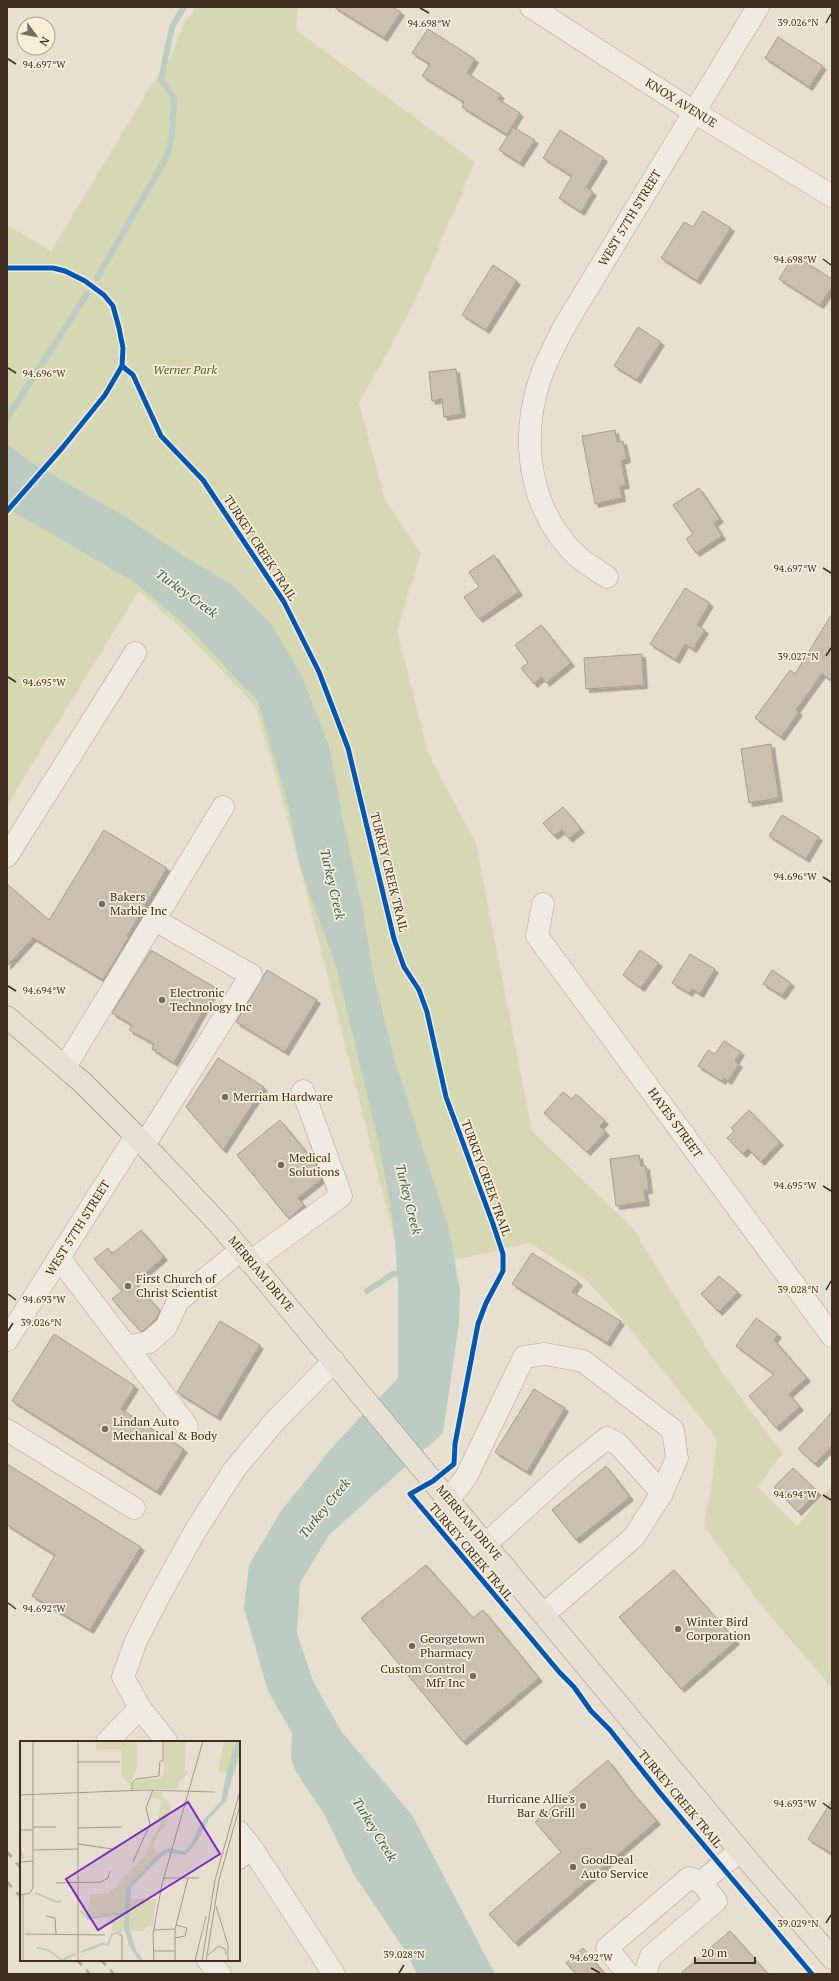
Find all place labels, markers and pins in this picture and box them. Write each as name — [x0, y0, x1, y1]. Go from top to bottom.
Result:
place label: Bakers Marble Inc — [110, 889, 168, 918]
marker: Bakers Marble Inc — [97, 899, 107, 909]
place label: Electronic Technology Inc — [170, 985, 252, 1014]
marker: Electronic Technology Inc — [157, 995, 167, 1005]
place label: Merriam Hardware — [233, 1089, 333, 1104]
marker: Merriam Hardware — [220, 1092, 230, 1102]
place label: Medical Solutions — [289, 1150, 340, 1179]
marker: Medical Solutions — [276, 1160, 286, 1170]
place label: First Church of Christ Scientist — [136, 1271, 219, 1300]
marker: First Church of Christ Scientist — [123, 1281, 133, 1291]
place label: Lindan Auto Mechanical & Body — [113, 1414, 218, 1443]
marker: Lindan Auto Mechanical & Body — [100, 1424, 110, 1434]
place label: Winter Bird Corporation — [686, 1614, 751, 1643]
marker: Winter Bird Corporation — [673, 1624, 683, 1634]
place label: Georgetown Pharmacy — [420, 1631, 485, 1660]
marker: Georgetown Pharmacy — [407, 1641, 417, 1651]
place label: Custom Control Mfr Inc — [380, 1661, 465, 1690]
marker: Custom Control Mfr Inc — [468, 1671, 478, 1681]
place label: Hurricane Allie's Bar & Grill — [487, 1791, 575, 1820]
marker: Hurricane Allie's Bar & Grill — [578, 1801, 588, 1811]
place label: GoodDeal Auto Service — [581, 1852, 648, 1881]
marker: GoodDeal Auto Service — [568, 1862, 578, 1872]

